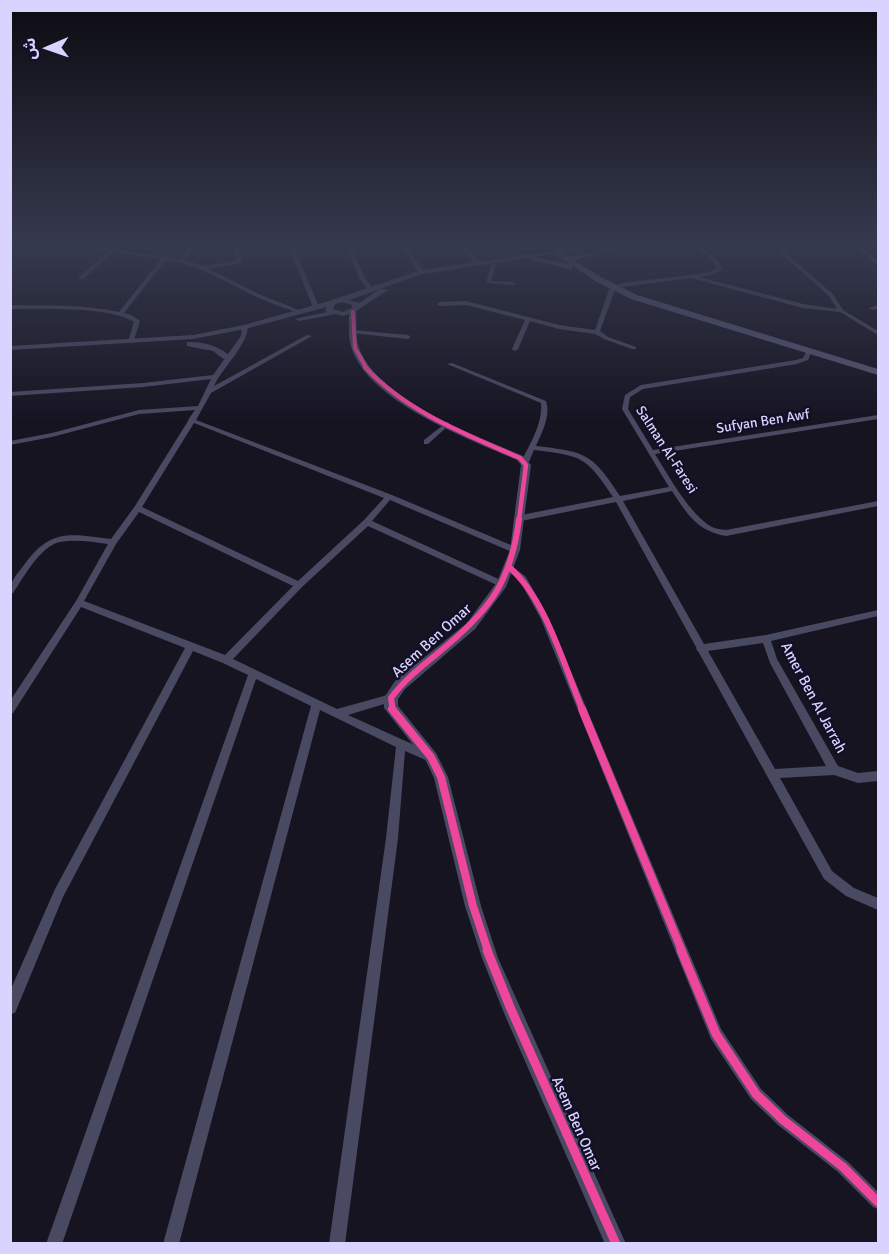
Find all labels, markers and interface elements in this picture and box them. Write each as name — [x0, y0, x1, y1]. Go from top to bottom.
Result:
north arrow — [18, 18, 78, 78]
text: ش — [20, 37, 40, 60]
street label: Salman Al-Faresi — [631, 403, 701, 497]
street label: Sufyan Ben Awf — [715, 406, 811, 438]
street label: Asem Ben Omar — [388, 600, 476, 682]
street label: Amer Ben Al Jarrah — [776, 640, 850, 756]
street label: Asem Ben Omar — [547, 1074, 605, 1174]

